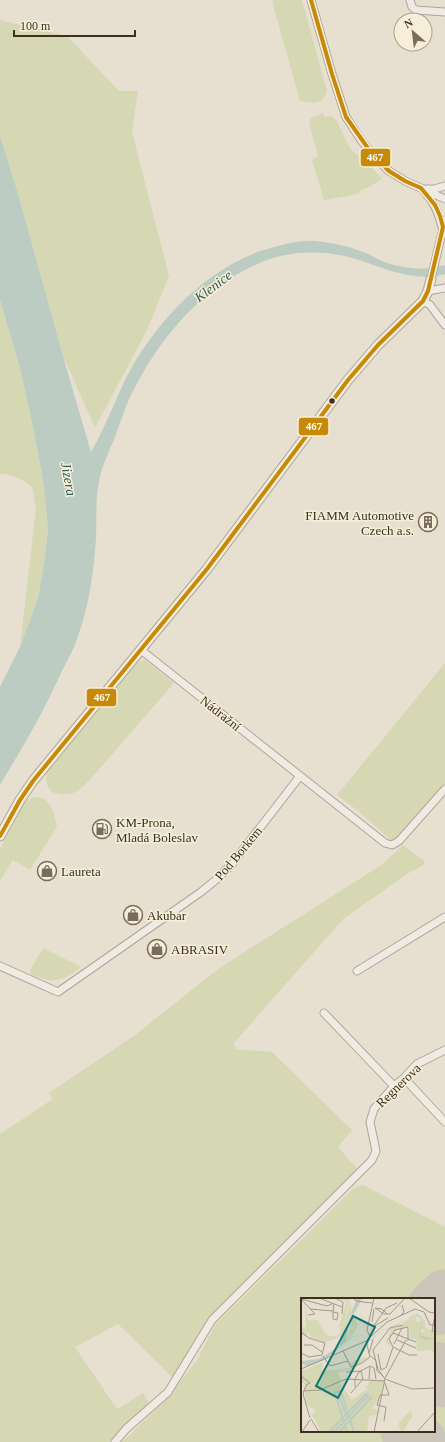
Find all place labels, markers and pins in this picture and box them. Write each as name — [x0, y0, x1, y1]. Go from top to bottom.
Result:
unlabelled marker — [327, 396, 337, 406]
place label: FIAMM Automotive Czech a.s. — [305, 508, 414, 538]
building icon: FIAMM Automotive Czech a.s. — [417, 511, 439, 533]
place label: KM-Prona, Mladá Boleslav — [116, 815, 198, 845]
fuel station icon: KM-Prona, Mladá Boleslav — [91, 818, 113, 840]
shop icon: Laureta — [36, 860, 58, 882]
place label: Laureta — [61, 864, 101, 879]
shop icon: Akubar — [122, 904, 144, 926]
place label: Akubar — [147, 908, 187, 923]
shop icon: ABRASIV — [146, 938, 168, 960]
place label: ABRASIV — [171, 942, 229, 957]

